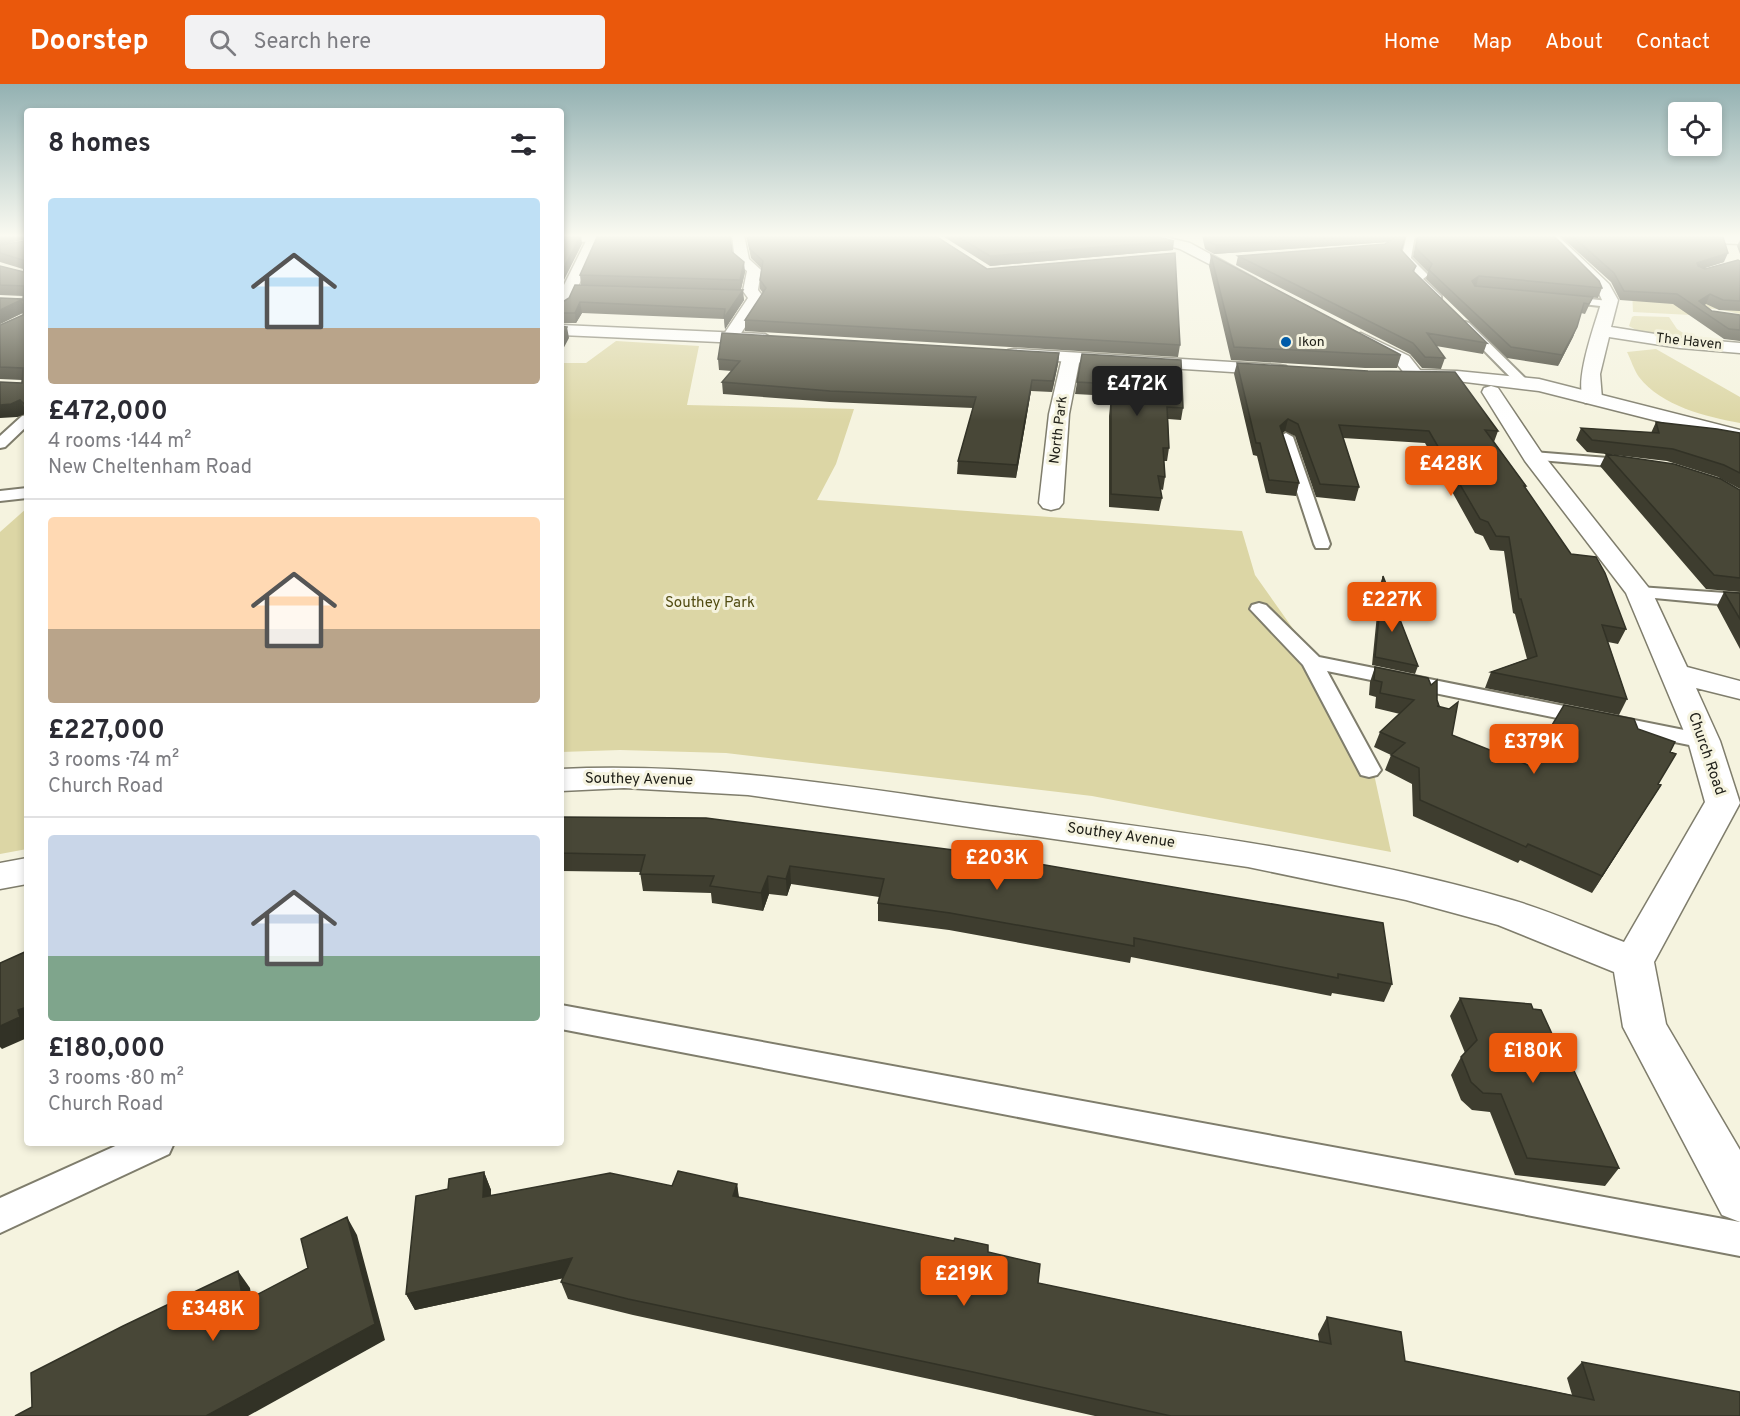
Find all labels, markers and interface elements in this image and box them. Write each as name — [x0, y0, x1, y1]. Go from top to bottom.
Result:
search box — [185, 15, 605, 69]
text: Doorstep — [30, 24, 149, 60]
icon: search — [206, 26, 239, 59]
text: Search here — [254, 29, 371, 56]
text: Home — [1384, 29, 1440, 56]
text: Map — [1473, 29, 1512, 56]
text: About — [1545, 29, 1603, 56]
text: Contact — [1636, 29, 1710, 56]
map controls — [1668, 102, 1722, 156]
button: locate — [1668, 102, 1722, 156]
text: 8 homes — [48, 128, 151, 161]
icon: filters — [507, 128, 540, 161]
icon: home — [240, 237, 348, 345]
street label: The Haven — [1655, 330, 1723, 354]
place label: Ikon — [1298, 334, 1325, 351]
marker: Ikon — [1279, 335, 1293, 349]
pin: £472K — [1095, 366, 1179, 417]
text: £472K — [1106, 372, 1168, 398]
street label: North Park — [1046, 395, 1072, 465]
text: £472,000 — [48, 396, 168, 429]
text: 4 rooms · 144 m² — [48, 429, 191, 455]
pin: £428K — [1409, 446, 1493, 497]
text: £428K — [1419, 452, 1483, 478]
text: New Cheltenham Road — [48, 455, 252, 481]
icon: home — [240, 556, 348, 664]
pin: £227K — [1350, 582, 1434, 633]
text: £227K — [1361, 588, 1423, 614]
park label: Southey Park — [665, 594, 755, 613]
street label: Church Road — [1683, 710, 1729, 798]
text: £227,000 — [48, 715, 165, 748]
pin: £379K — [1492, 724, 1576, 775]
text: £379K — [1504, 730, 1564, 756]
text: 3 rooms · 74 m² — [48, 748, 179, 774]
street label: Southey Avenue — [585, 770, 693, 790]
text: Church Road — [48, 774, 163, 800]
street label: Southey Avenue — [1066, 819, 1176, 853]
pin: £203K — [955, 840, 1039, 891]
text: £203K — [965, 846, 1029, 872]
icon: home — [240, 874, 348, 982]
text: £180,000 — [48, 1033, 165, 1066]
pin: £180K — [1491, 1033, 1575, 1084]
text: £180K — [1503, 1039, 1563, 1065]
text: 3 rooms · 80 m² — [48, 1066, 184, 1092]
text: Church Road — [48, 1092, 163, 1118]
pin: £219K — [922, 1256, 1006, 1307]
text: £219K — [935, 1262, 993, 1288]
pin: £348K — [171, 1291, 255, 1342]
text: £348K — [181, 1297, 245, 1323]

